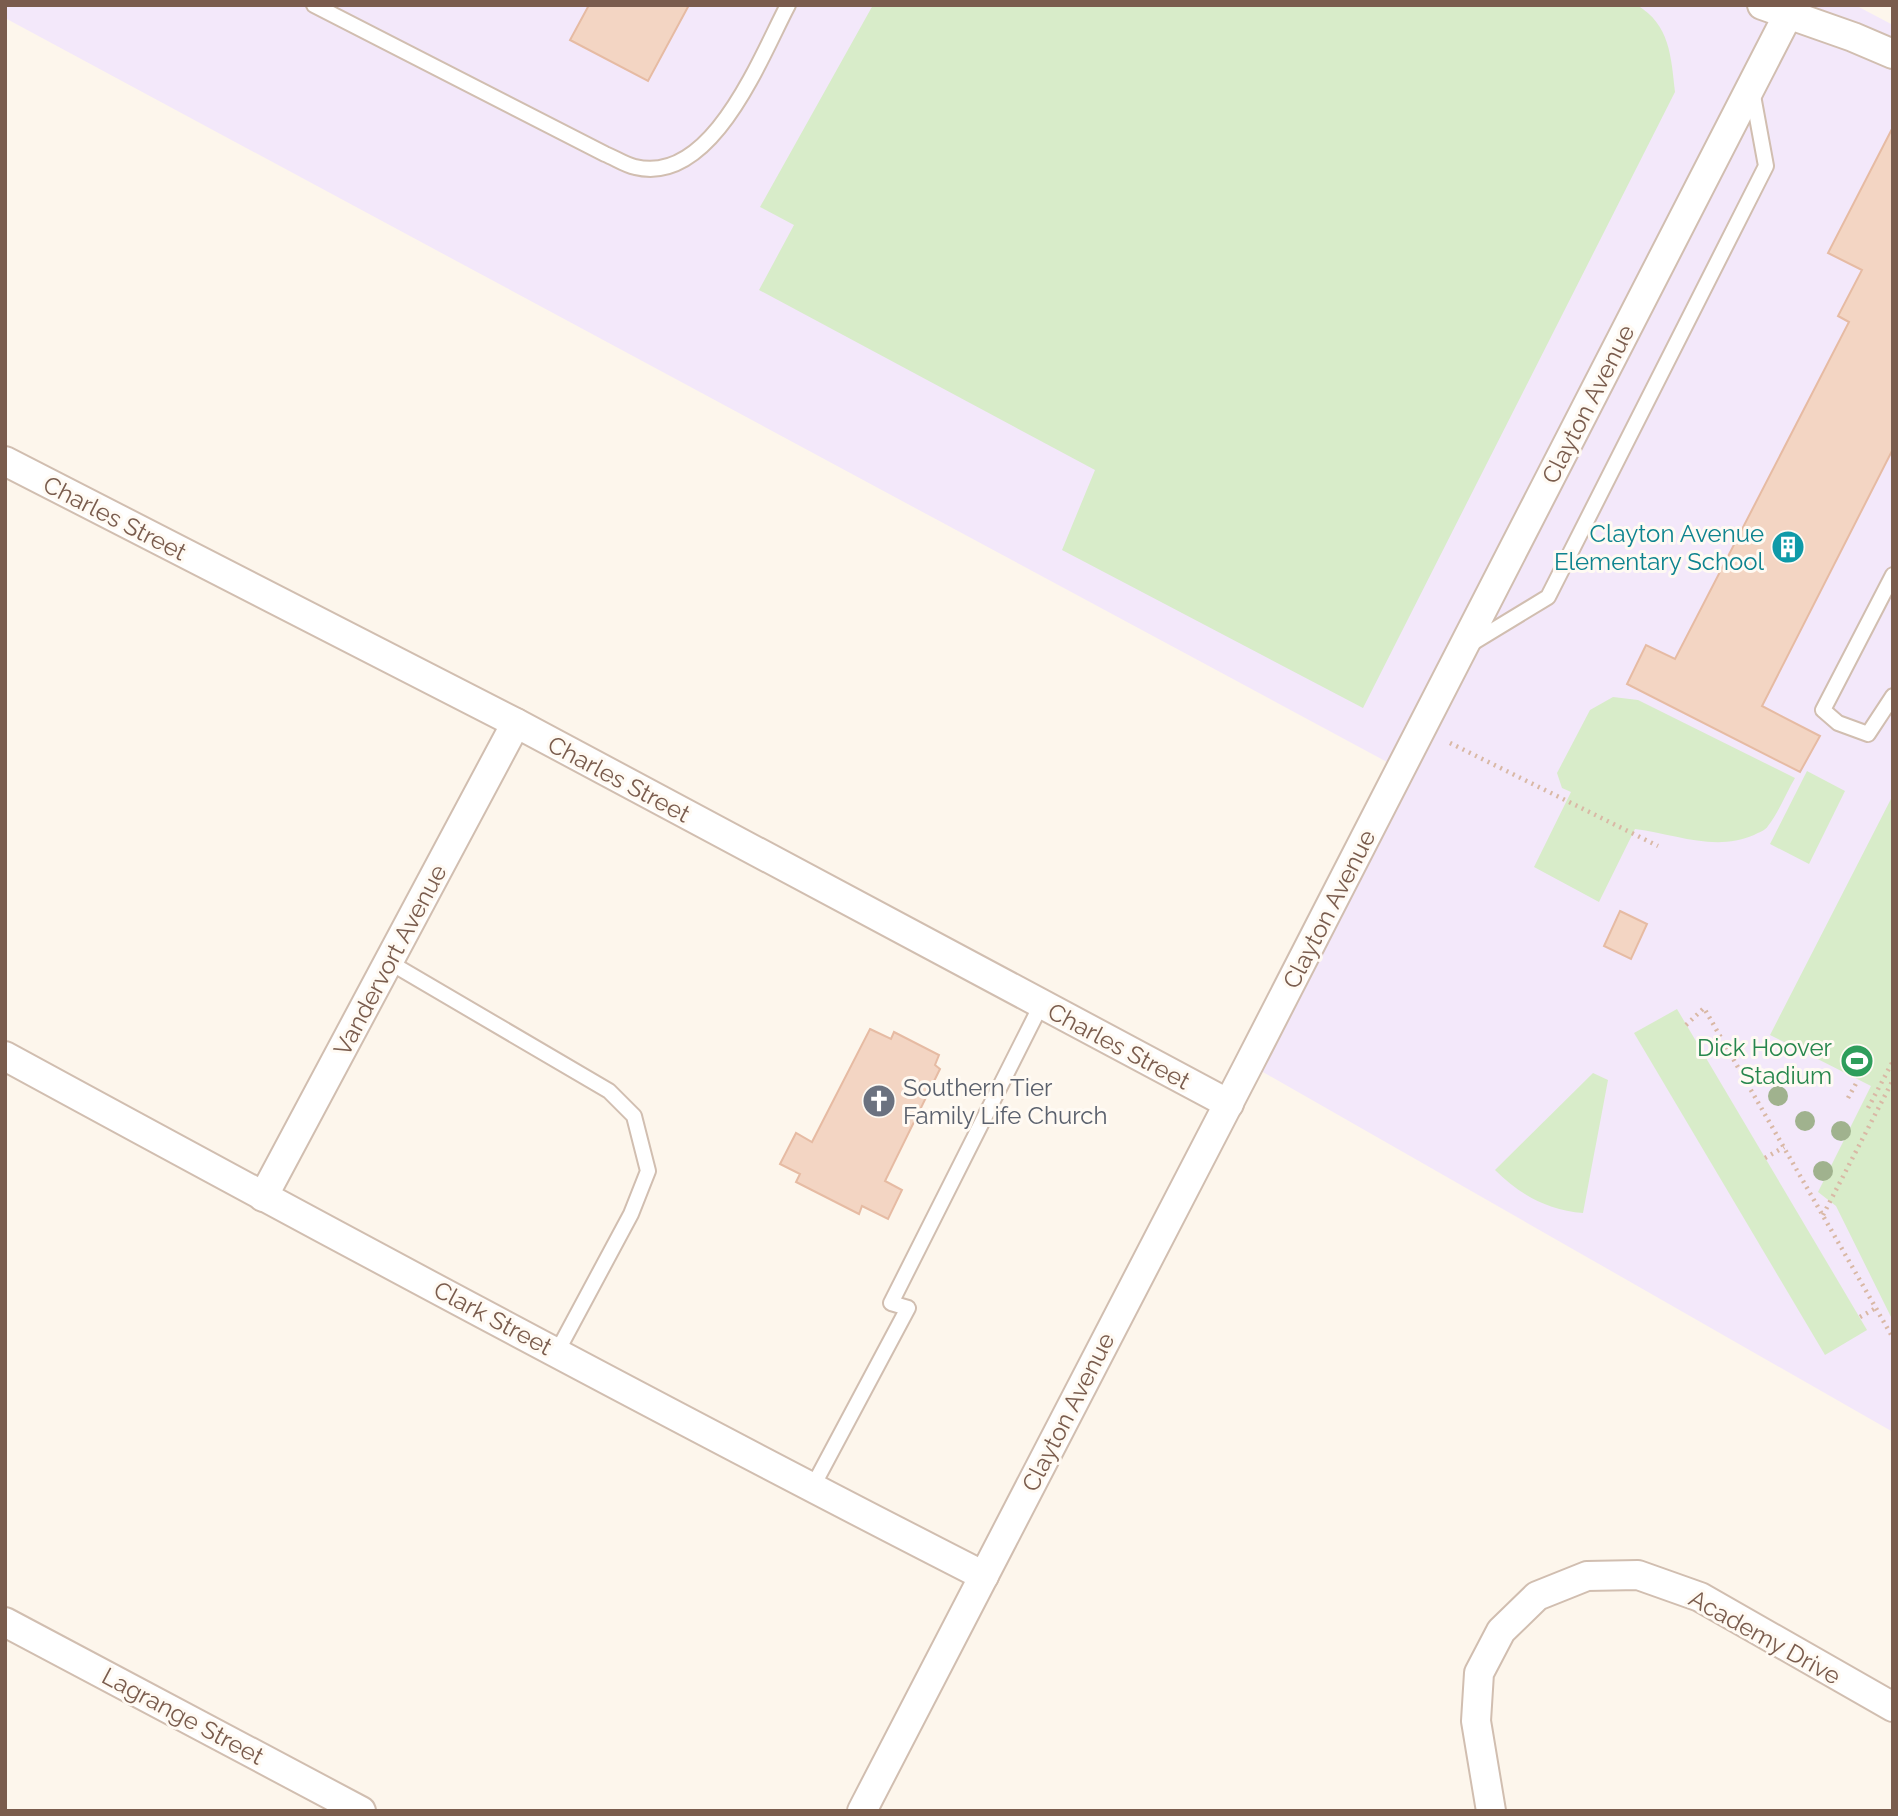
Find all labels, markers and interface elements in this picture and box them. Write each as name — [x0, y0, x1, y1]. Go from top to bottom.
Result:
street label: Clayton Avenue — [1535, 320, 1641, 488]
street label: Charles Street — [39, 469, 191, 567]
place label: Clayton Avenue Elementary School — [1554, 519, 1764, 576]
building icon: Clayton Avenue Elementary School — [1769, 528, 1807, 566]
street label: Charles Street — [543, 729, 695, 829]
street label: Clayton Avenue — [1276, 825, 1382, 993]
street label: Vandervort Avenue — [327, 859, 453, 1061]
street label: Charles Street — [1043, 996, 1195, 1096]
place label: Dick Hoover Stadium — [1697, 1033, 1833, 1090]
sports icon: Dick Hoover Stadium — [1838, 1042, 1876, 1080]
place label: Southern Tier Family Life Church — [903, 1073, 1107, 1130]
church icon: Southern Tier Family Life Church — [860, 1082, 898, 1120]
street label: Clark Street — [429, 1275, 557, 1361]
street label: Clayton Avenue — [1015, 1328, 1121, 1496]
street label: Academy Drive — [1684, 1583, 1846, 1691]
street label: Lagrange Street — [97, 1661, 269, 1771]

